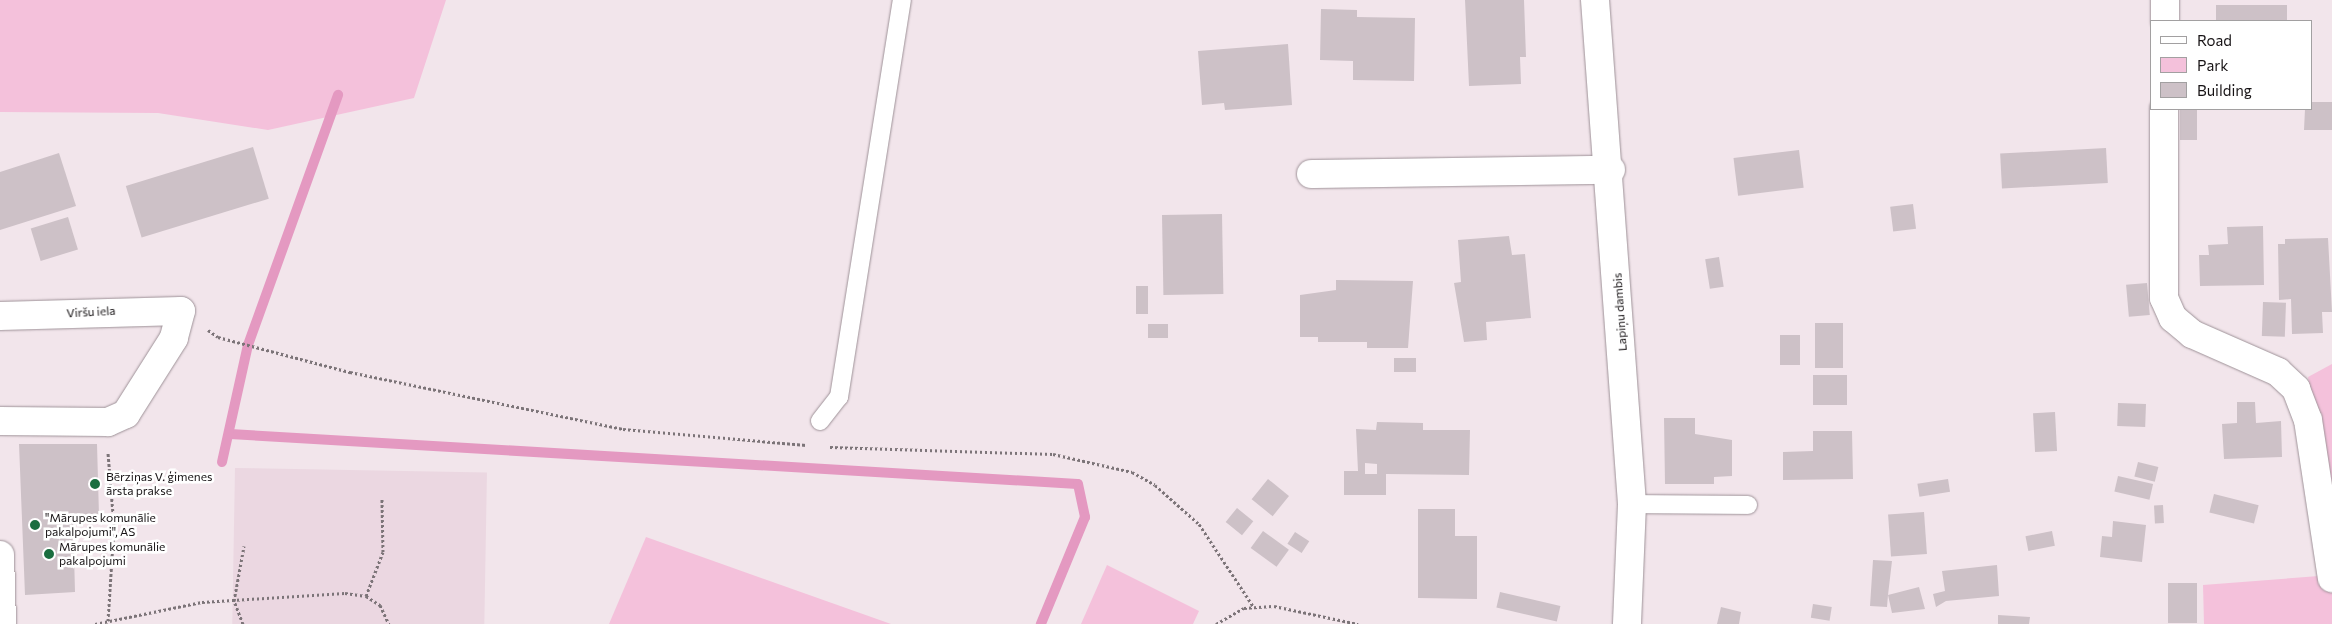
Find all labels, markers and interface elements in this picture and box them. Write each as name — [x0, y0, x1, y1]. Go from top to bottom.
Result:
legend — [2150, 20, 2312, 110]
text: Road — [2197, 31, 2232, 49]
text: Park — [2197, 56, 2228, 74]
text: Building — [2197, 81, 2252, 99]
street label: Lapiņu dambis — [1610, 272, 1630, 352]
street label: Viršu iela — [66, 304, 116, 320]
place label: Bērziņas V. ģimenes ārsta prakse — [106, 470, 213, 498]
marker: Bērziņas V. ģimenes ārsta prakse — [88, 477, 102, 491]
place label: "Mārupes komunālie pakalpojumi", AS — [45, 511, 156, 539]
marker: "Mārupes komunālie pakalpojumi", AS — [29, 519, 41, 531]
place label: Mārupes komunālie pakalpojumi — [59, 540, 165, 568]
marker: Mārupes komunālie pakalpojumi — [43, 548, 55, 560]

